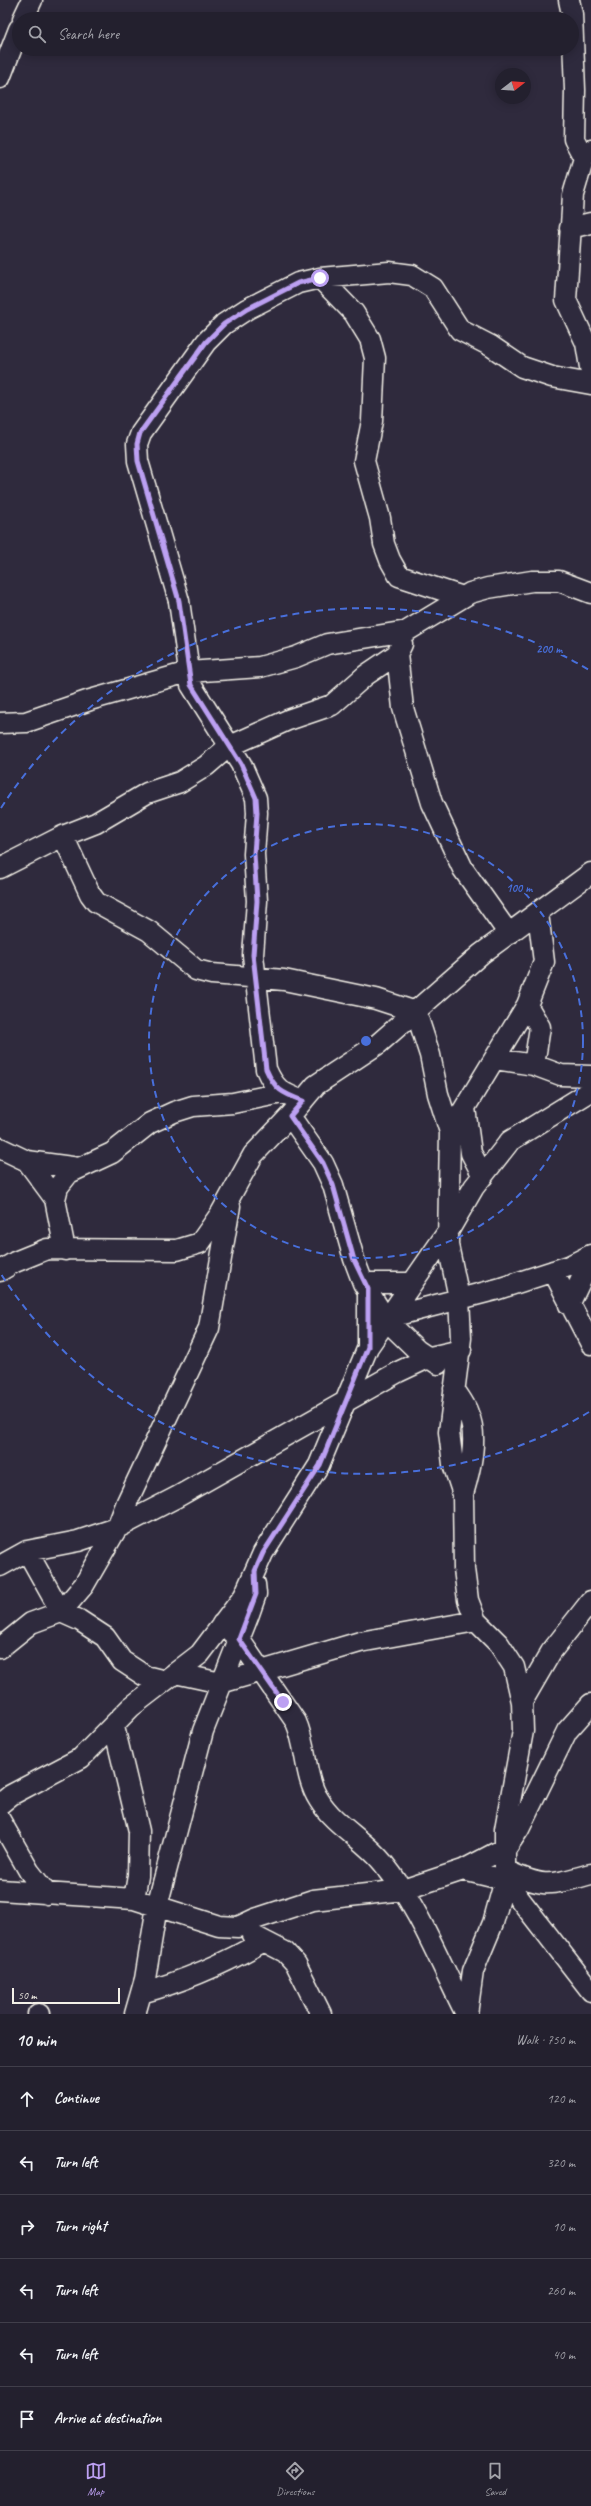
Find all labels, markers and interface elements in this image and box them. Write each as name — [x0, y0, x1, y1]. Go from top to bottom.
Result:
search box — [12, 12, 579, 56]
icon: search — [26, 23, 48, 45]
text: Search here — [58, 25, 119, 44]
north arrow — [495, 68, 531, 104]
route start — [311, 269, 329, 287]
text: 200 m — [536, 641, 563, 657]
text: 100 m — [506, 880, 533, 896]
centre of rings — [359, 1034, 373, 1048]
route end — [274, 1693, 292, 1711]
scale bar — [12, 1986, 120, 2005]
text: 50 m — [18, 1988, 37, 2002]
text: 10 min — [16, 2030, 56, 2051]
text: Walk · 750 m — [516, 2032, 575, 2048]
icon: ahead — [16, 2088, 38, 2110]
text: Continue — [54, 2089, 99, 2108]
text: 120 m — [547, 2091, 575, 2107]
icon: left — [16, 2152, 38, 2174]
text: Turn left — [54, 2153, 97, 2172]
text: 320 m — [547, 2155, 575, 2171]
icon: right — [16, 2216, 38, 2238]
text: Turn right — [54, 2217, 107, 2236]
text: 10 m — [553, 2219, 575, 2235]
icon: left — [16, 2280, 38, 2302]
text: Turn left — [54, 2281, 97, 2300]
text: 260 m — [547, 2283, 575, 2299]
icon: left — [16, 2344, 38, 2366]
text: Turn left — [54, 2345, 97, 2364]
text: 40 m — [553, 2347, 575, 2363]
icon: arrive — [16, 2408, 38, 2430]
text: Arrive at destination — [54, 2409, 161, 2428]
tab: Map — [85, 2460, 107, 2498]
tab: Directions — [276, 2460, 315, 2498]
tab: Saved — [484, 2460, 506, 2498]

